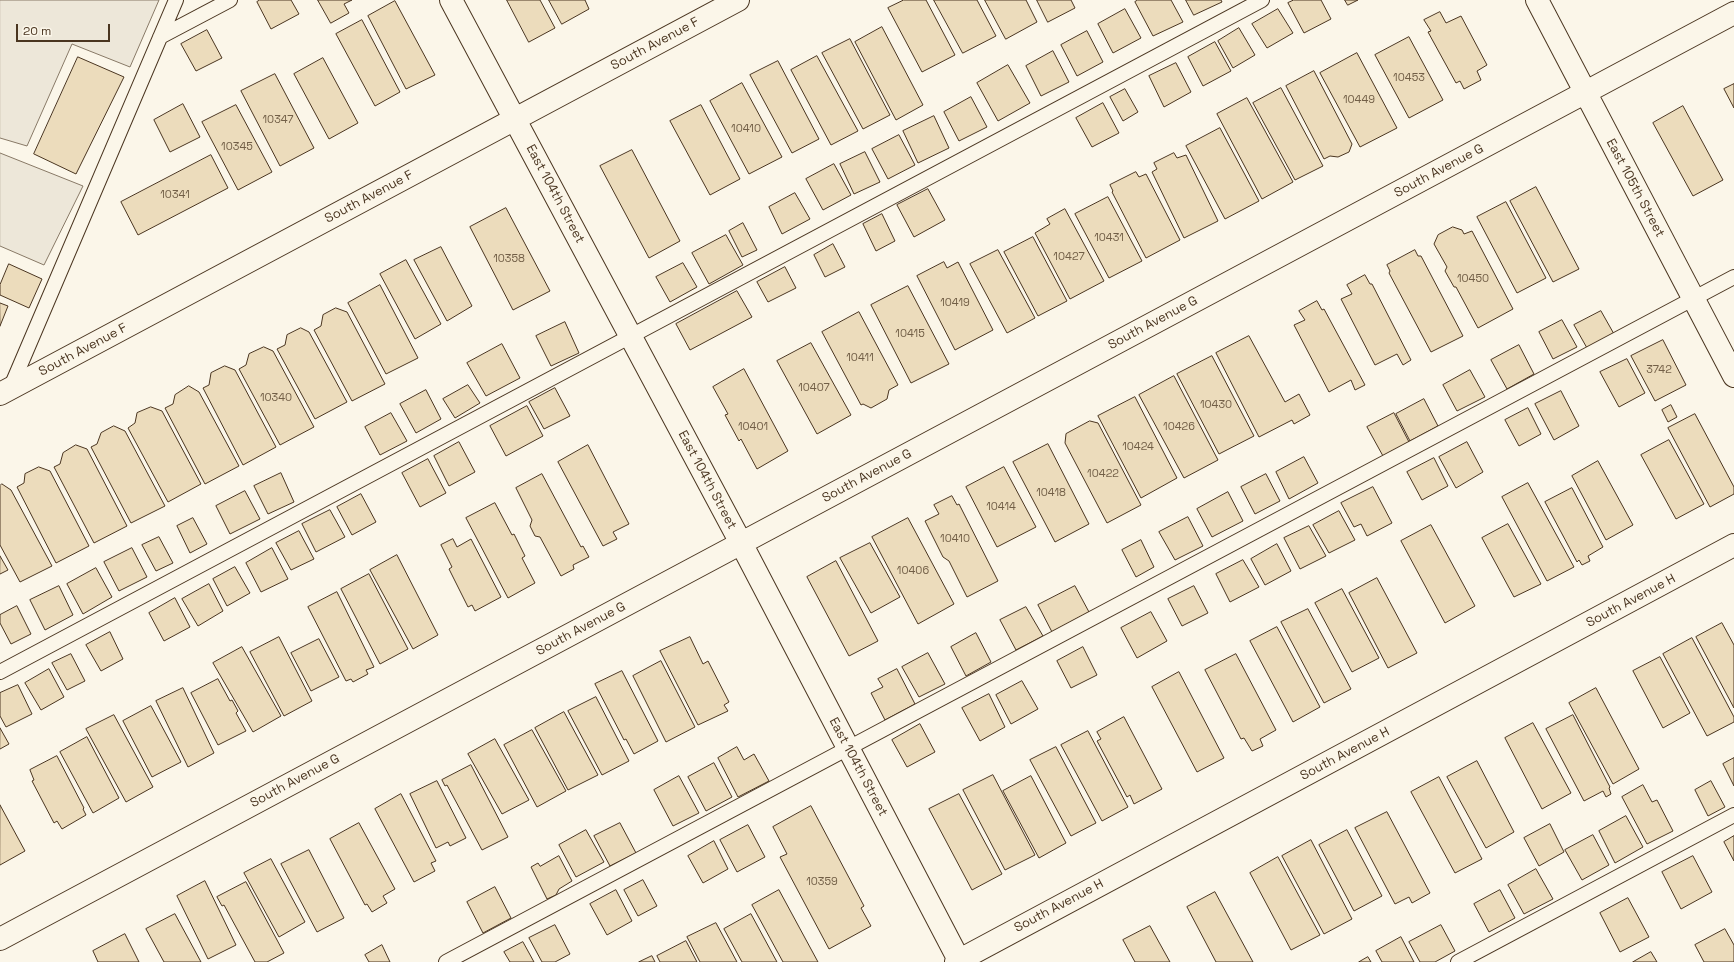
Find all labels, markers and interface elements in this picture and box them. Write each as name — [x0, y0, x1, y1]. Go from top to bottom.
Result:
street label: South Avenue F — [608, 14, 702, 74]
scale bar — [18, 16, 112, 42]
text: 20 m — [23, 23, 51, 39]
house number: 10453 — [1393, 71, 1425, 85]
house number: 10449 — [1343, 93, 1375, 107]
house number: 10347 — [262, 113, 294, 127]
house number: 10410 — [731, 122, 761, 136]
street label: East 105th Street — [1602, 136, 1668, 240]
house number: 10345 — [221, 140, 253, 154]
street label: South Avenue G — [1392, 141, 1486, 201]
street label: East 104th Street — [522, 142, 588, 246]
street label: South Avenue F — [322, 167, 416, 227]
house number: 10341 — [160, 188, 190, 202]
house number: 10431 — [1094, 231, 1124, 245]
house number: 10427 — [1053, 250, 1085, 264]
house number: 10358 — [493, 252, 525, 266]
house number: 10450 — [1457, 272, 1489, 286]
street label: South Avenue G — [1106, 293, 1200, 353]
house number: 10419 — [940, 296, 970, 310]
street label: South Avenue F — [36, 320, 130, 380]
house number: 10415 — [895, 327, 925, 341]
house number: 10411 — [846, 351, 874, 365]
house number: 3742 — [1646, 363, 1672, 377]
house number: 10407 — [798, 381, 830, 395]
house number: 10340 — [260, 391, 292, 405]
house number: 10430 — [1200, 398, 1232, 412]
house number: 10401 — [738, 420, 768, 434]
house number: 10426 — [1163, 420, 1195, 434]
street label: East 104th Street — [674, 428, 740, 532]
house number: 10424 — [1122, 440, 1154, 454]
street label: South Avenue G — [820, 446, 914, 506]
house number: 10422 — [1087, 467, 1119, 481]
house number: 10418 — [1036, 486, 1066, 500]
house number: 10414 — [986, 500, 1016, 514]
house number: 10410 — [940, 532, 970, 546]
house number: 10406 — [897, 564, 929, 578]
street label: South Avenue H — [1584, 571, 1678, 631]
street label: South Avenue G — [534, 599, 628, 659]
street label: East 104th Street — [825, 715, 891, 819]
street label: South Avenue H — [1298, 724, 1392, 784]
street label: South Avenue G — [248, 751, 342, 811]
house number: 10359 — [806, 875, 838, 889]
street label: South Avenue H — [1012, 876, 1106, 936]

